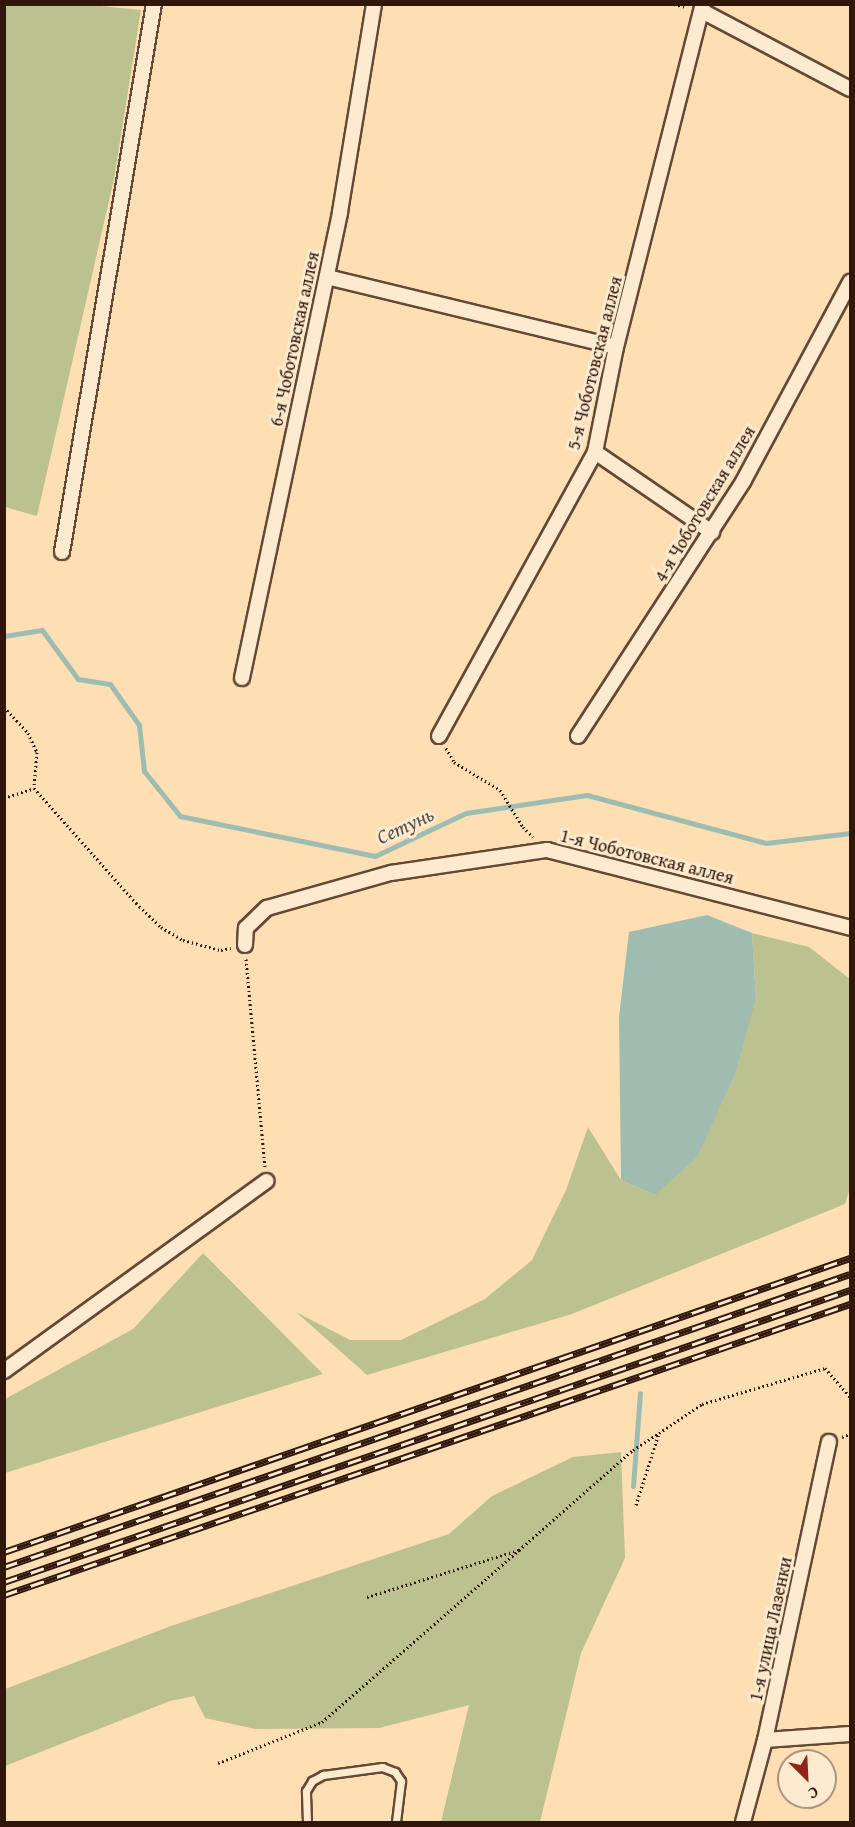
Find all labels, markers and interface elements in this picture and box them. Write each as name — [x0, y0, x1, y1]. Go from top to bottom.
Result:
street label: 6-я Чоботовская аллея — [266, 250, 324, 428]
street label: 5-я Чоботовская аллея — [563, 274, 627, 452]
street label: 4-я Чоботовская аллея — [650, 422, 760, 586]
water label: Сетунь — [373, 801, 437, 849]
street label: 1-я Чоботовская аллея — [558, 825, 736, 889]
street label: 1-я улица Лазенки — [745, 1555, 797, 1703]
north arrow — [777, 1749, 837, 1809]
text: С — [805, 1781, 823, 1806]

